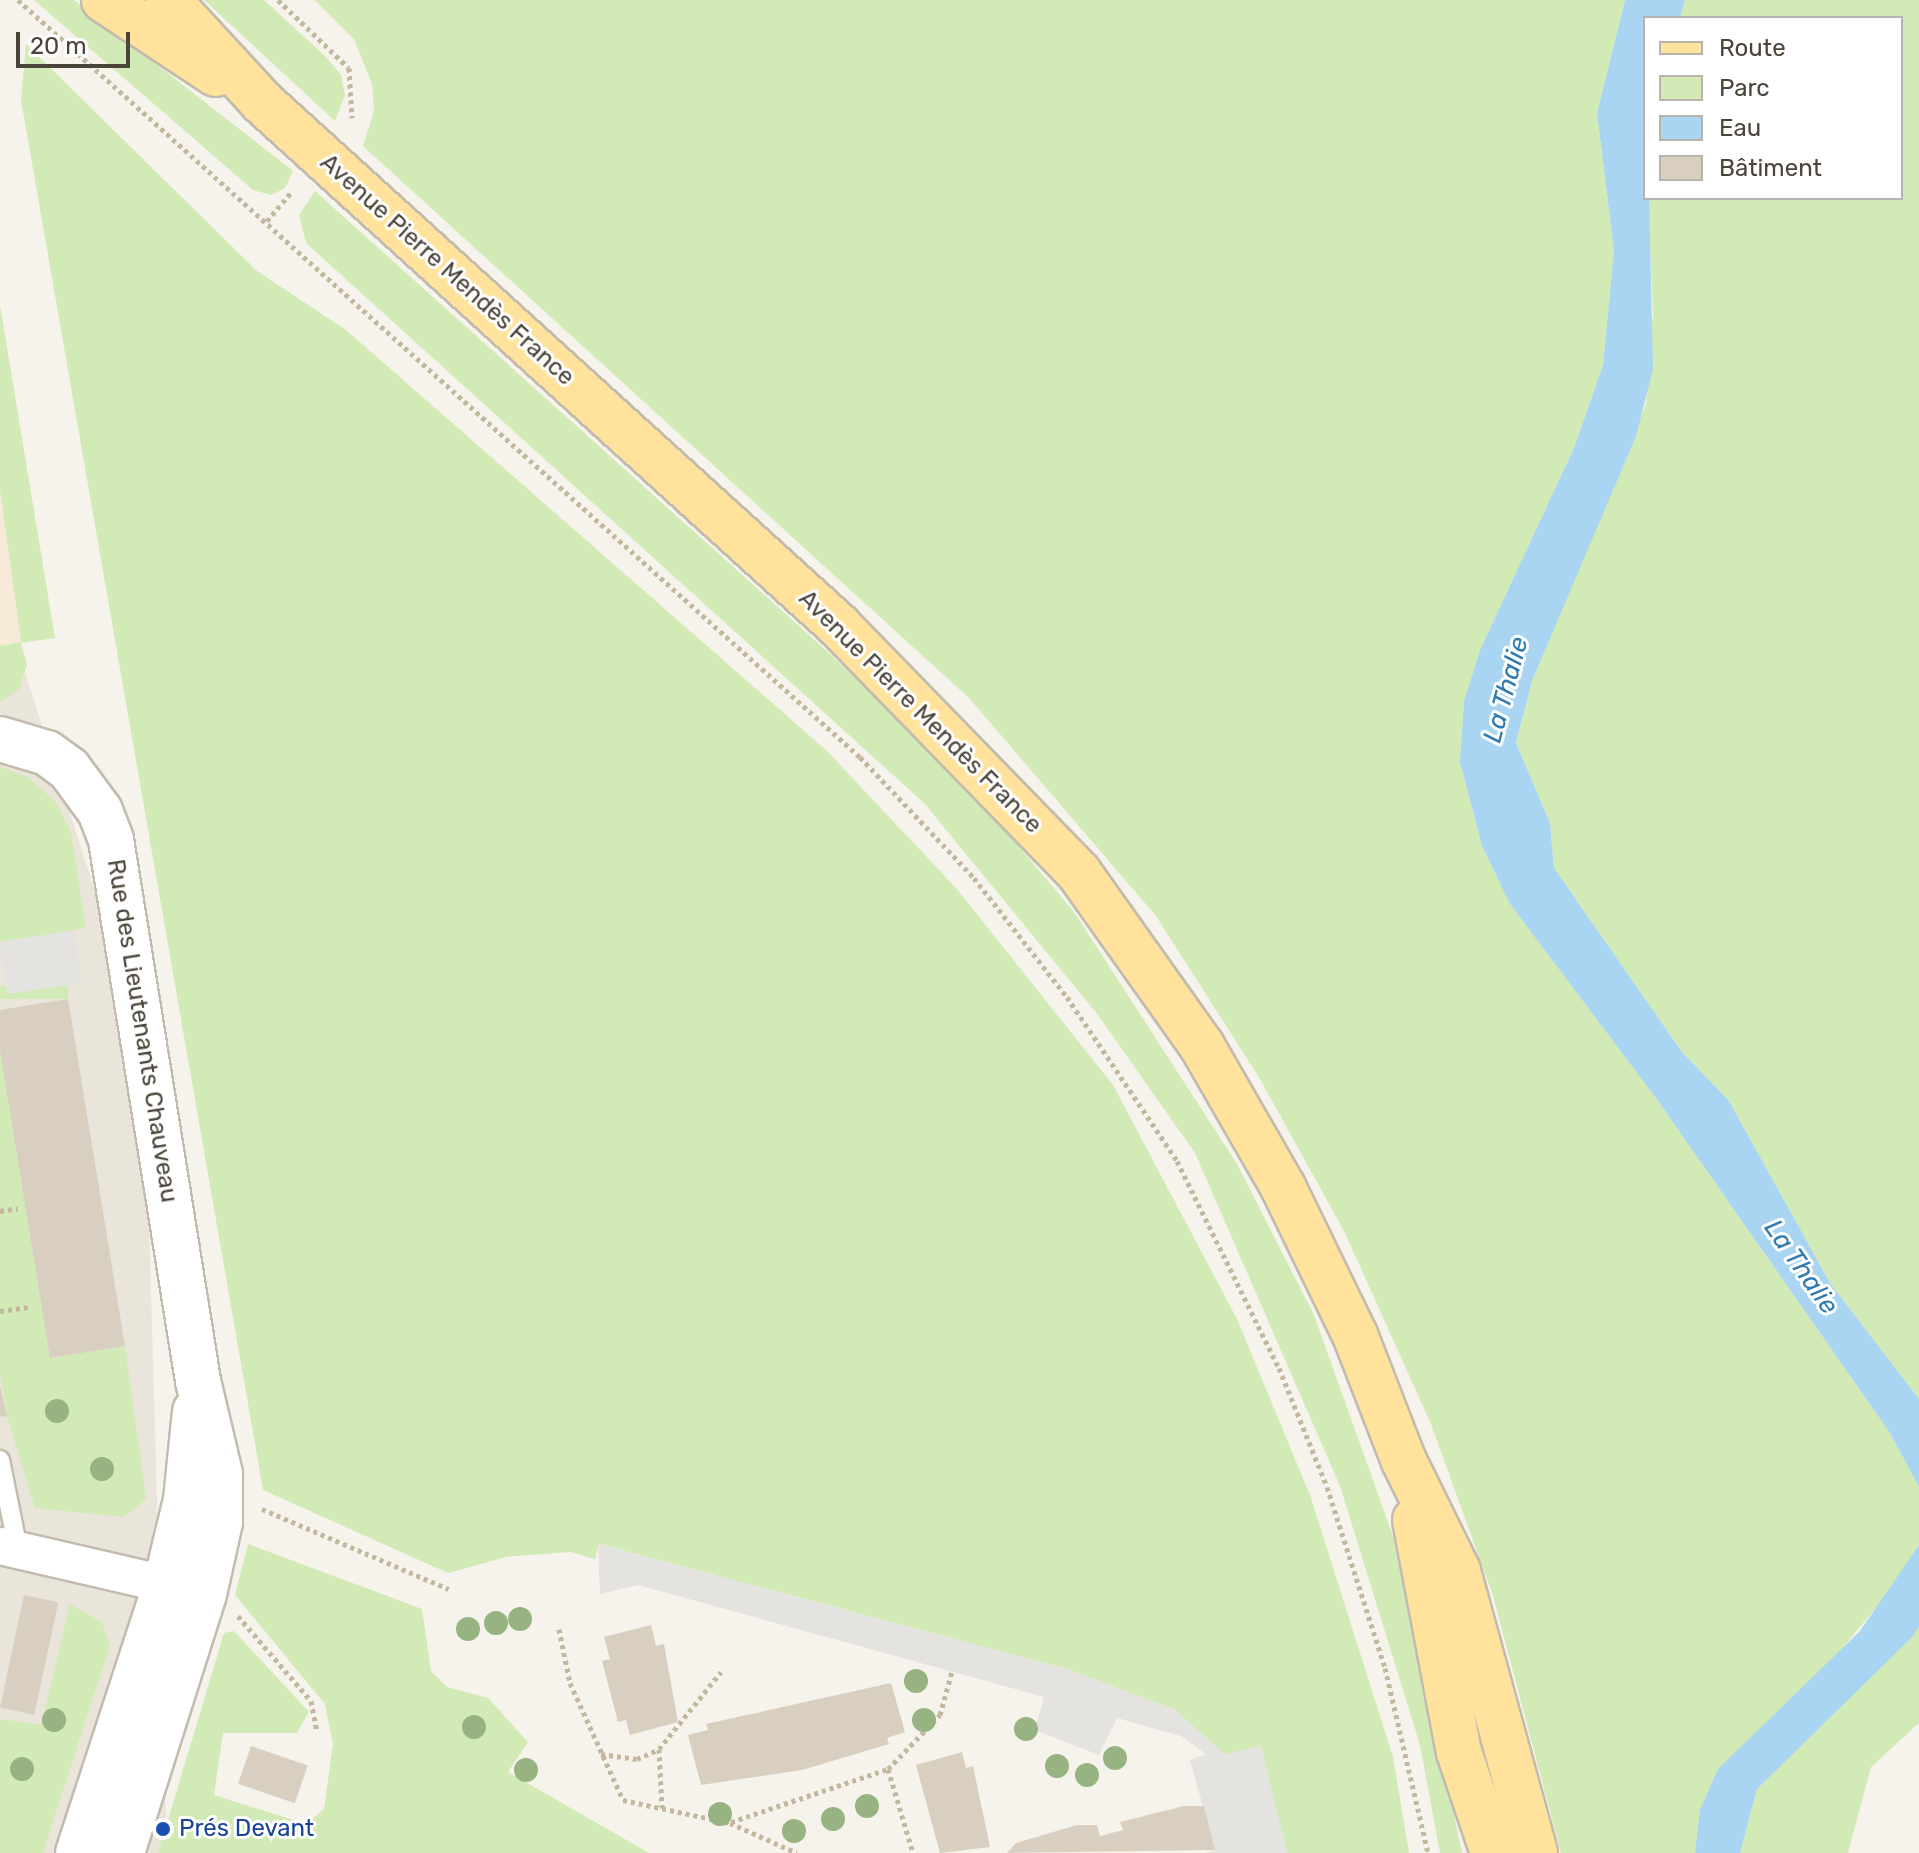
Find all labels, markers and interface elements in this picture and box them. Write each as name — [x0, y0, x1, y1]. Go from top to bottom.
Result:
scale bar — [20, 16, 134, 66]
legend — [1643, 16, 1903, 200]
text: 20 m — [30, 32, 87, 60]
text: Route — [1719, 34, 1786, 62]
text: Parc — [1719, 74, 1770, 102]
text: Eau — [1719, 114, 1761, 142]
street label: Avenue Pierre Mendès France — [314, 148, 580, 392]
text: Bâtiment — [1719, 154, 1822, 182]
street label: Avenue Pierre Mendès France — [792, 584, 1048, 840]
water label: La Thalie — [1477, 633, 1535, 747]
street label: Rue des Lieutenants Chauveau — [101, 857, 183, 1205]
water label: La Thalie — [1757, 1213, 1845, 1321]
place label: Prés Devant — [179, 1815, 314, 1843]
marker: Prés Devant — [154, 1820, 172, 1838]

